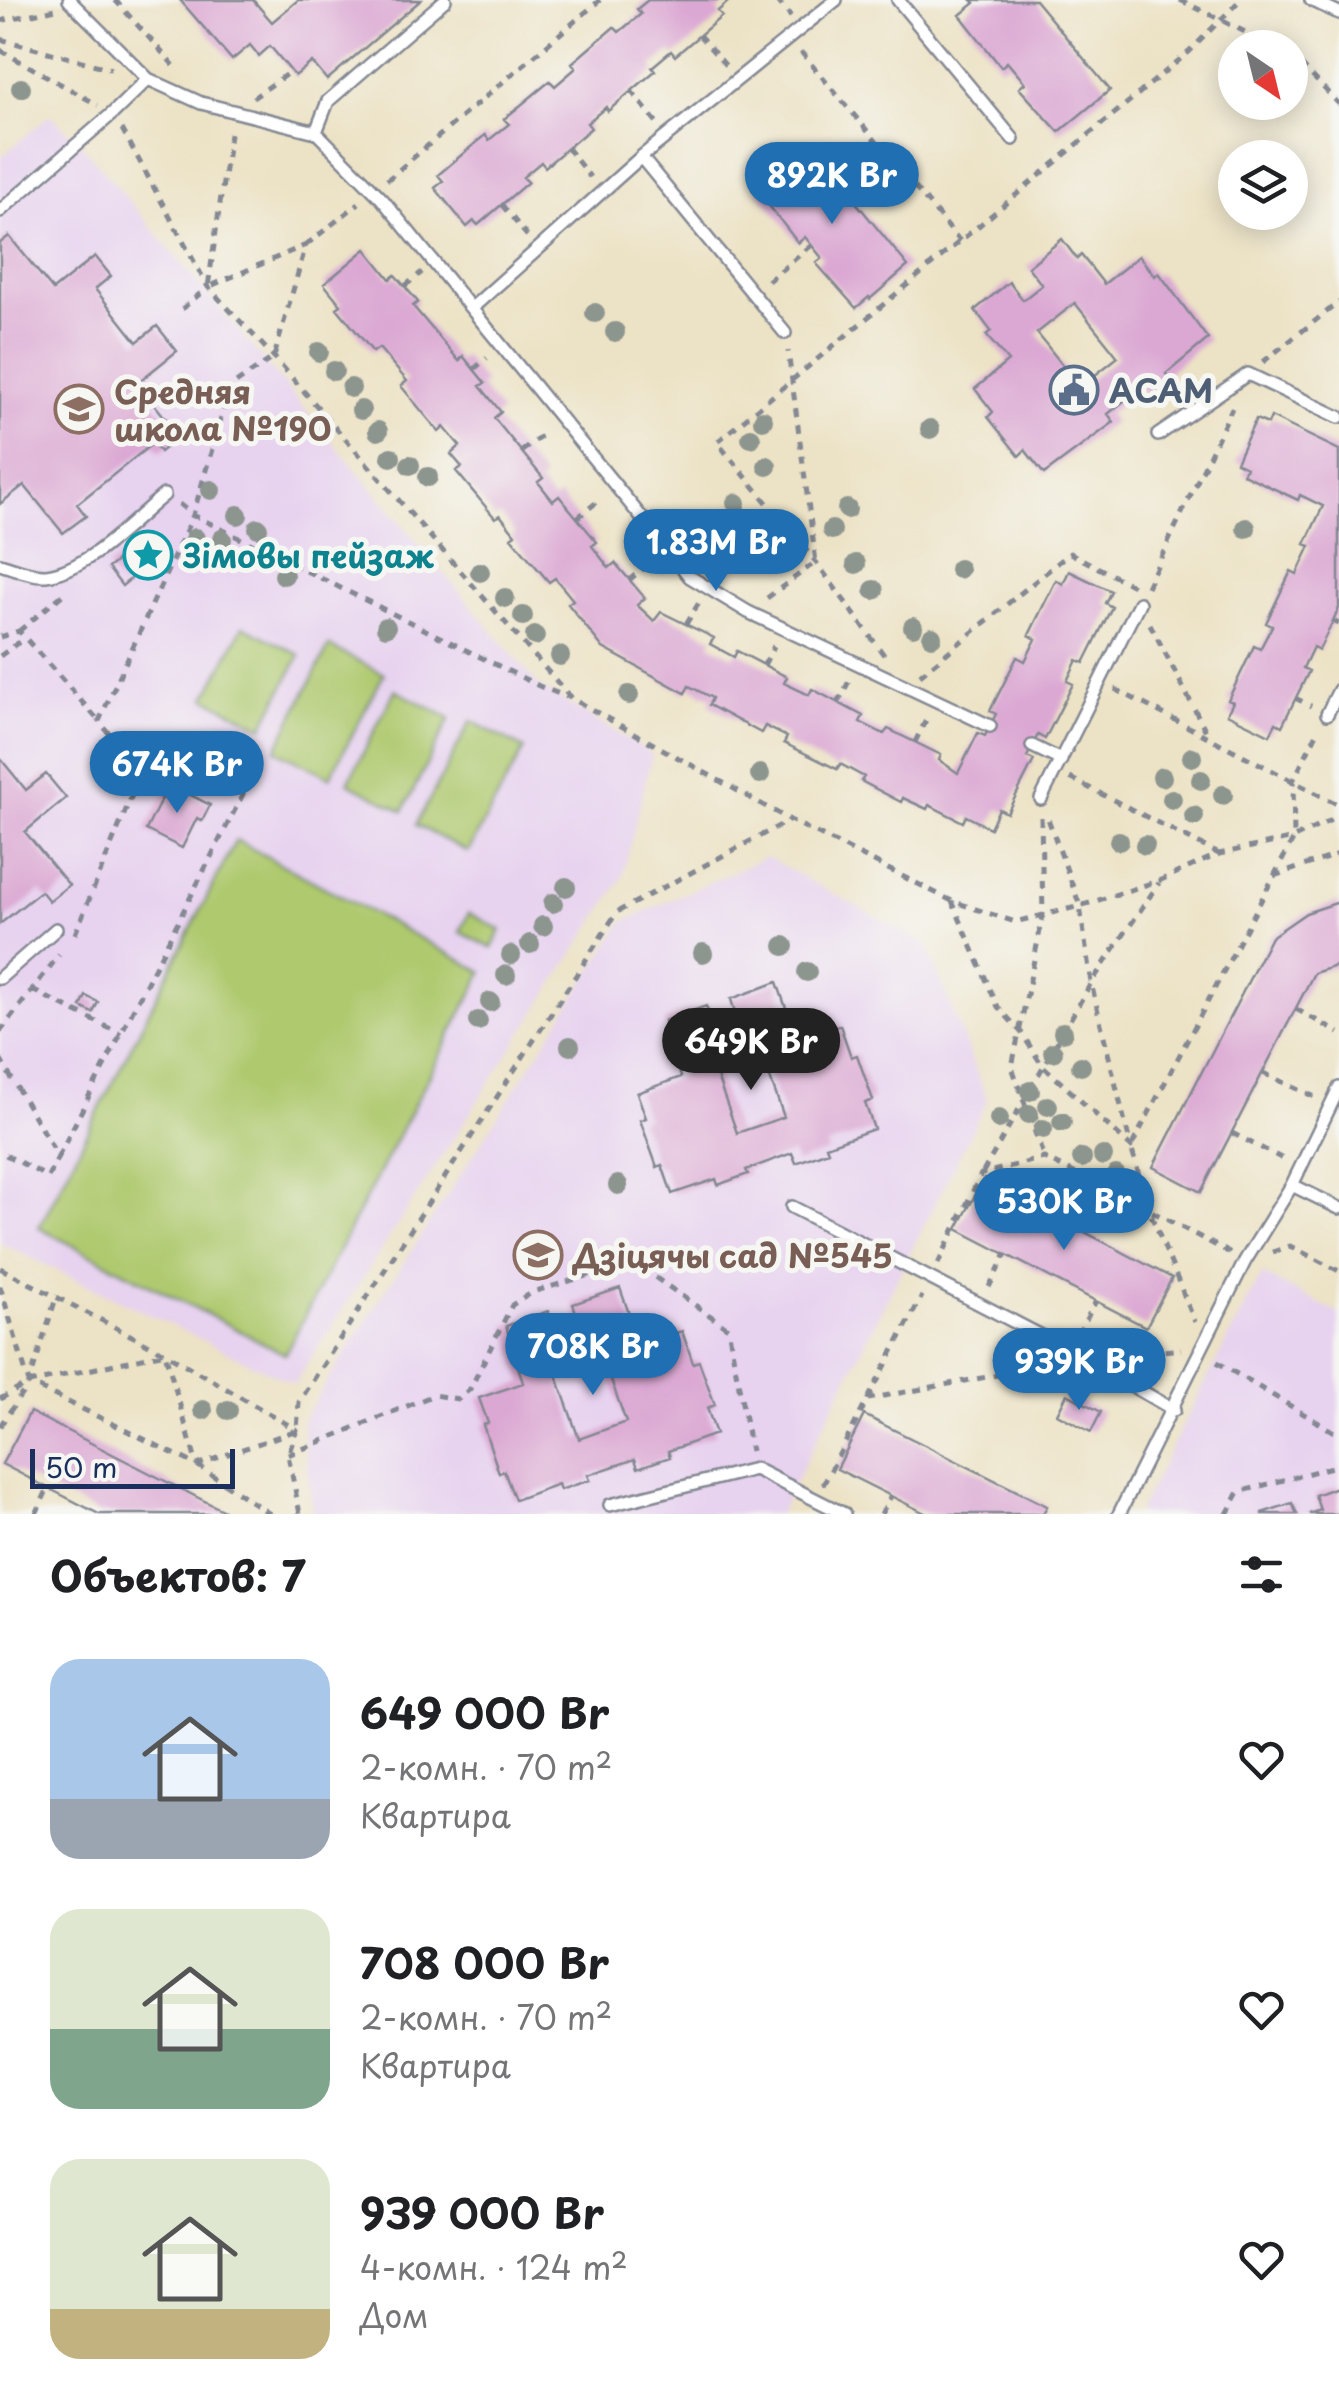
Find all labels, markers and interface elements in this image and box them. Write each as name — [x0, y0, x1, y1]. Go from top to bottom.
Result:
north arrow — [1218, 30, 1308, 120]
map controls — [1218, 30, 1308, 230]
button: layers — [1218, 140, 1308, 230]
pin: 892K Br — [740, 142, 924, 227]
text: 892K Br — [767, 150, 897, 198]
public building icon: АСАМ — [1048, 364, 1100, 416]
place label: АСАМ — [1109, 366, 1213, 414]
place label: Средняя школа №190 — [114, 367, 331, 452]
school or university icon: Средняя школа №190 — [53, 383, 105, 435]
pin: 1.83M Br — [613, 509, 819, 594]
text: 1.83M Br — [646, 517, 786, 565]
place icon: Зімовы пейзаж — [122, 529, 174, 581]
place label: Зімовы пейзаж — [182, 531, 434, 579]
pin: 674K Br — [85, 731, 269, 816]
text: 674K Br — [112, 739, 242, 787]
pin: 649K Br — [659, 1008, 843, 1093]
text: 649K Br — [684, 1016, 818, 1064]
pin: 530K Br — [972, 1168, 1156, 1253]
text: 530K Br — [996, 1176, 1132, 1224]
school or university icon: Дзіцячы сад №545 — [512, 1229, 564, 1281]
place label: Дзіцячы сад №545 — [572, 1231, 893, 1279]
pin: 708K Br — [501, 1313, 685, 1398]
text: 708K Br — [527, 1321, 659, 1369]
pin: 939K Br — [987, 1328, 1171, 1413]
text: 939K Br — [1015, 1336, 1143, 1384]
scale bar — [30, 1444, 235, 1488]
text: 50 m — [45, 1445, 118, 1488]
text: Объектов: 7 — [50, 1543, 306, 1606]
icon: filters — [1234, 1547, 1289, 1602]
text: 649 000 Br — [360, 1680, 609, 1743]
icon: home — [130, 1699, 250, 1819]
icon: heart — [1234, 1732, 1289, 1787]
text: 2-комн. · 70 m² — [360, 1743, 612, 1791]
text: Квартира — [360, 1791, 511, 1839]
text: 708 000 Br — [360, 1930, 609, 1993]
icon: home — [130, 1949, 250, 2069]
icon: heart — [1234, 1982, 1289, 2037]
text: 2-комн. · 70 m² — [360, 1993, 612, 2041]
text: Квартира — [360, 2041, 511, 2089]
text: 939 000 Br — [360, 2180, 604, 2243]
icon: home — [130, 2199, 250, 2319]
icon: heart — [1234, 2232, 1289, 2287]
text: 4-комн. · 124 m² — [360, 2243, 628, 2291]
text: Дом — [360, 2291, 429, 2339]

